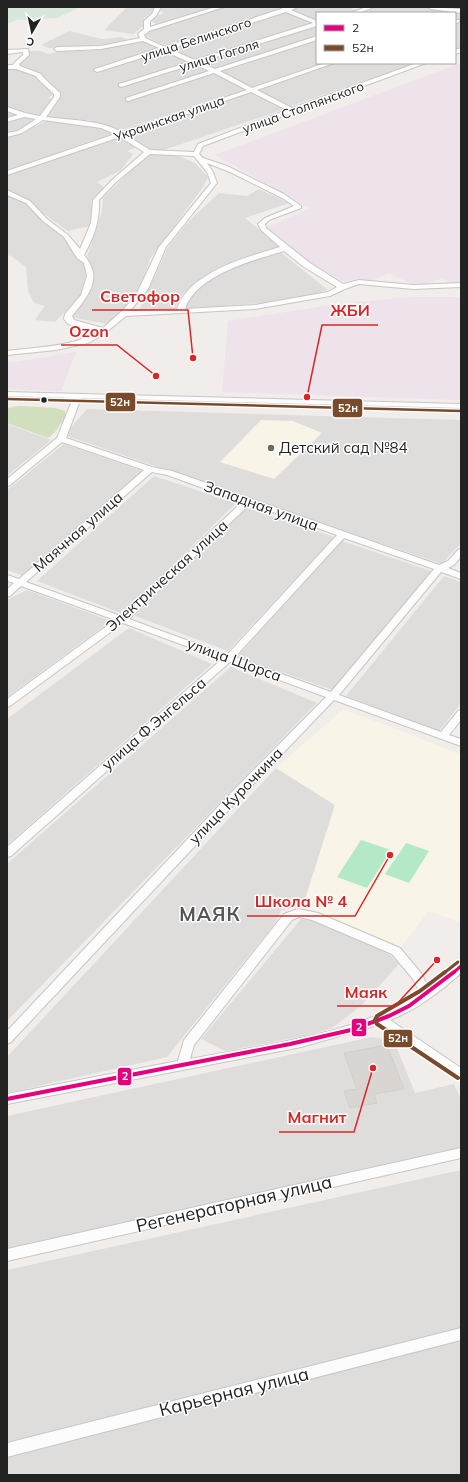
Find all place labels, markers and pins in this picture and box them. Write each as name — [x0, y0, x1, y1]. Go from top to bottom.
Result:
callout: Светофор — [92, 282, 188, 310]
callout: ЖБИ — [322, 297, 378, 325]
callout: Ozon — [61, 317, 117, 345]
unlabelled marker — [39, 395, 49, 405]
place label: Детский сад №84 — [279, 438, 408, 457]
marker: Детский сад №84 — [266, 443, 276, 453]
callout: Школа № 4 — [247, 888, 355, 916]
callout: Маяк — [337, 978, 395, 1006]
callout: Магнит — [279, 1104, 354, 1132]

